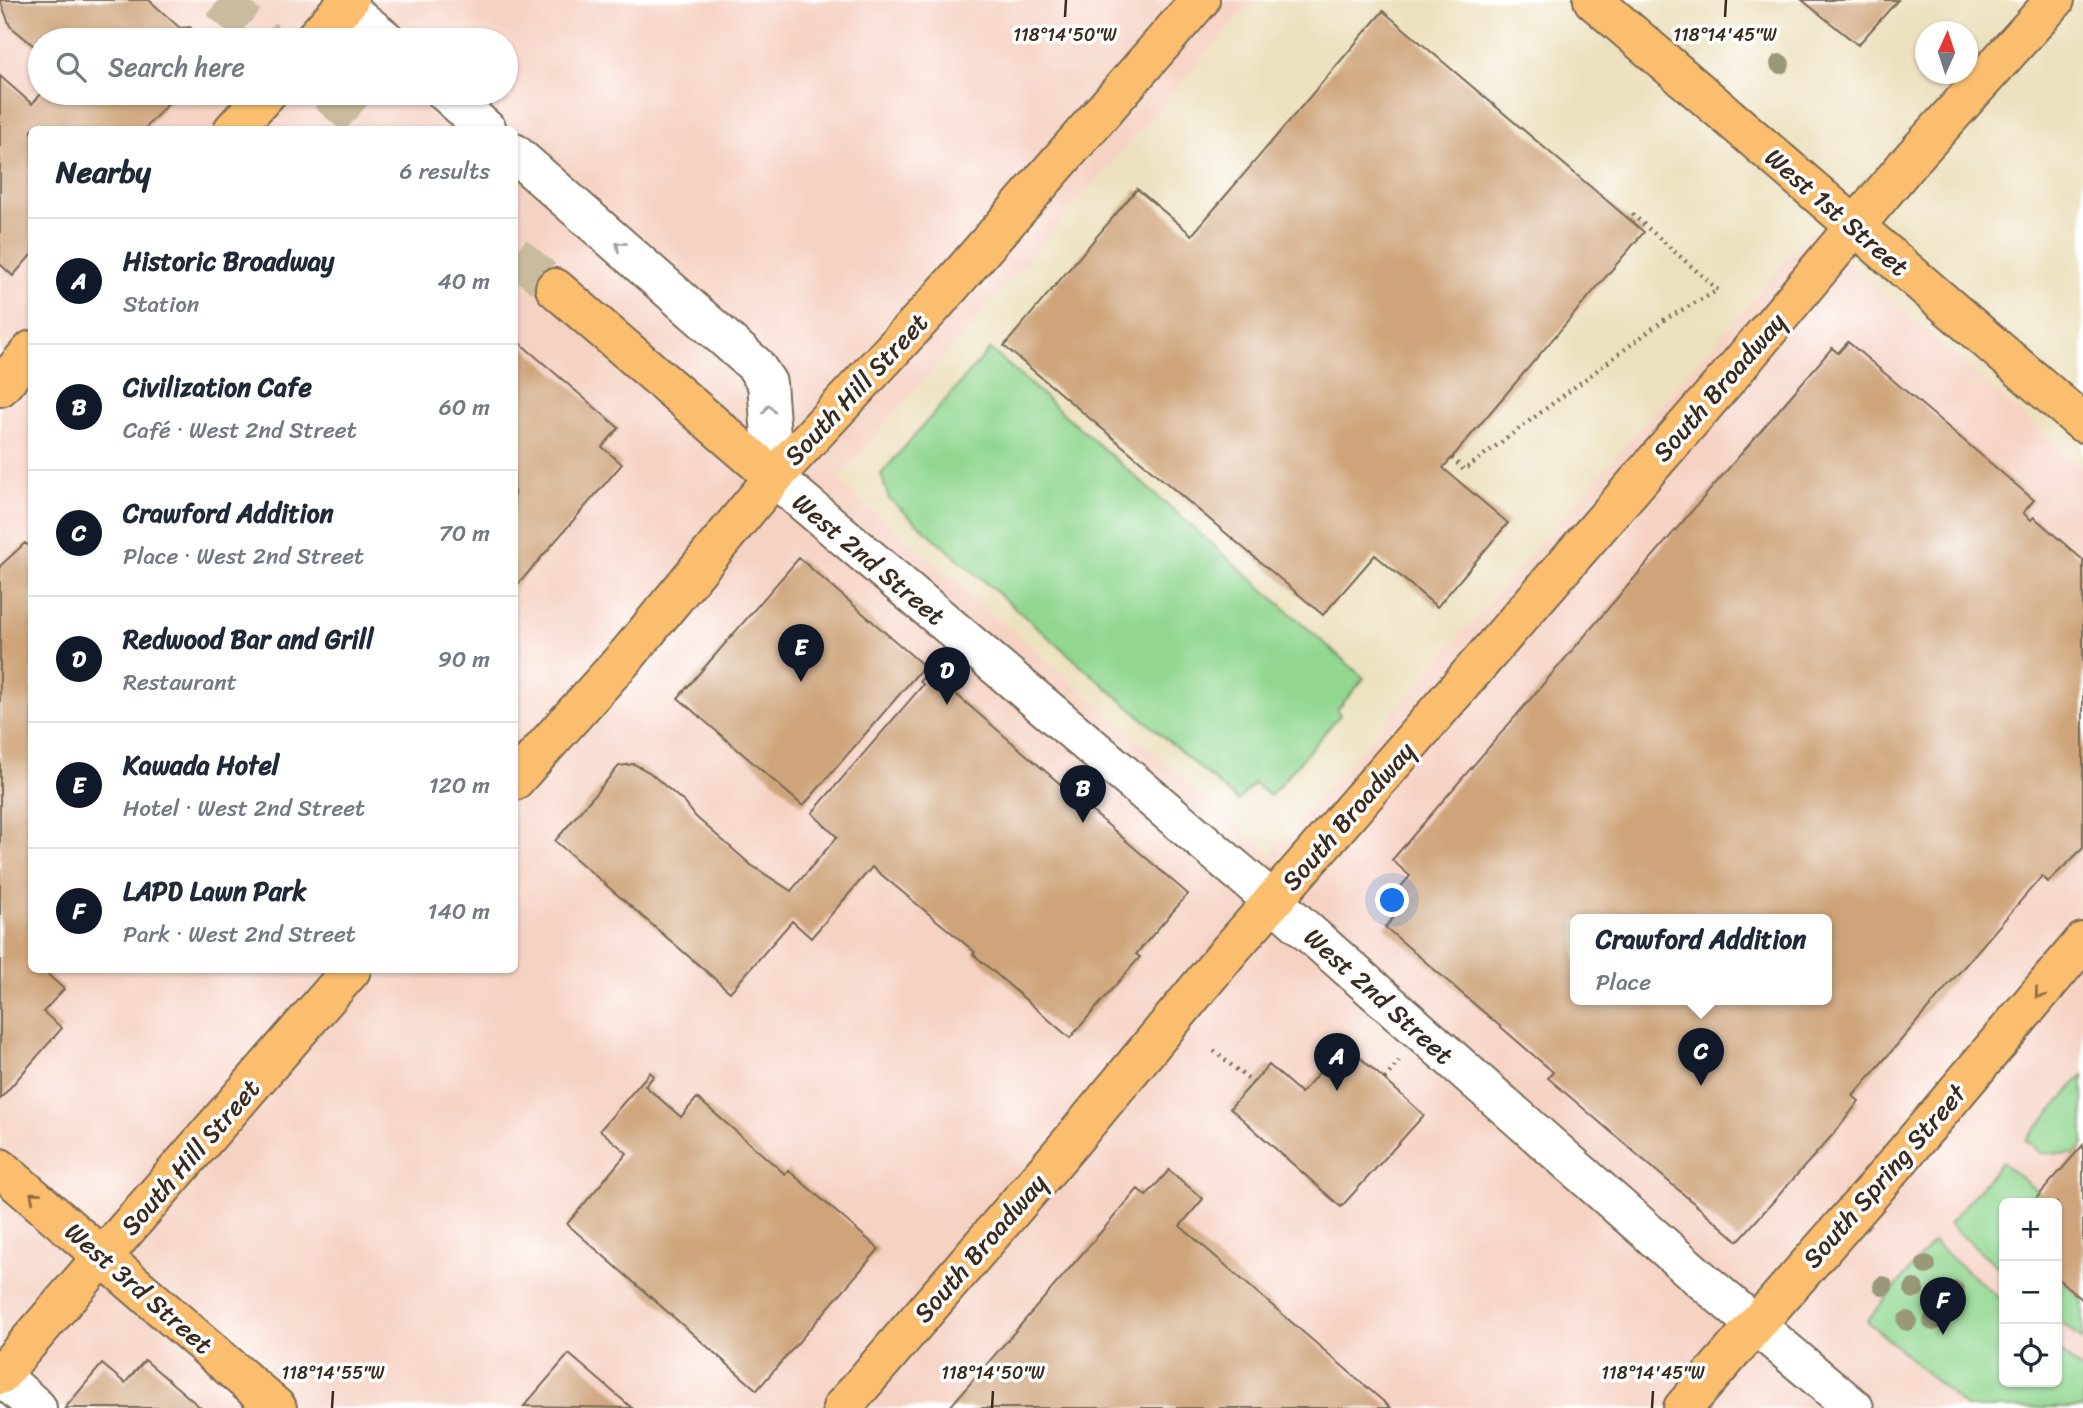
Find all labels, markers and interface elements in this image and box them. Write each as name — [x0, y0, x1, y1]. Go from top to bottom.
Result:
text: 118°14'50"W — [1013, 19, 1118, 51]
text: 118°14'45"W — [1673, 19, 1778, 51]
north arrow — [1915, 21, 1978, 84]
search box — [28, 28, 518, 105]
text: Search here — [108, 44, 245, 90]
icon: search — [52, 48, 90, 86]
street label: West 1st Street — [1754, 136, 1920, 288]
text: Nearby — [56, 145, 151, 199]
text: 6 results — [400, 151, 490, 192]
text: Historic Broadway — [123, 238, 334, 284]
one-way arrow — [616, 242, 629, 254]
text: A — [71, 261, 87, 302]
text: 40 m — [437, 261, 490, 302]
text: Station — [123, 284, 199, 325]
street label: South Hill Street — [772, 301, 940, 477]
street label: South Broadway — [1640, 301, 1798, 472]
text: Civilization Cafe — [123, 364, 312, 410]
text: B — [72, 387, 86, 428]
text: 60 m — [439, 387, 490, 428]
one-way arrow — [762, 404, 777, 415]
text: Café · West 2nd Street — [123, 410, 357, 451]
street label: West 2nd Street — [782, 480, 956, 638]
text: Crawford Addition — [123, 490, 334, 536]
text: C — [72, 513, 86, 554]
text: 70 m — [439, 513, 490, 554]
text: Place · West 2nd Street — [123, 536, 364, 577]
text: Redwood Bar and Grill — [123, 616, 374, 662]
pin: E — [778, 624, 824, 682]
text: D — [72, 639, 86, 680]
text: 90 m — [438, 639, 490, 680]
pin: D — [924, 647, 970, 705]
text: Restaurant — [123, 662, 237, 703]
street label: South Broadway — [1269, 730, 1427, 901]
text: Kawada Hotel — [123, 742, 279, 788]
text: E — [73, 765, 85, 806]
text: 120 m — [429, 765, 490, 806]
pin: B — [1060, 765, 1106, 823]
text: Hotel · West 2nd Street — [123, 788, 365, 829]
text: LAPD Lawn Park — [123, 868, 306, 914]
your location — [1375, 883, 1409, 917]
text: F — [73, 891, 85, 932]
text: 140 m — [428, 891, 490, 932]
text: Park · West 2nd Street — [123, 914, 356, 955]
popup — [1570, 914, 1832, 1005]
street label: West 2nd Street — [1293, 916, 1465, 1076]
text: Crawford Addition — [1596, 916, 1806, 962]
text: Place — [1596, 962, 1651, 1003]
one-way arrow — [2035, 986, 2047, 999]
pin: C — [1678, 1028, 1724, 1086]
pin: A — [1314, 1033, 1360, 1091]
street label: South Hill Street — [108, 1068, 272, 1246]
street label: South Spring Street — [1790, 1072, 1979, 1279]
street label: South Broadway — [901, 1162, 1059, 1333]
one-way arrow — [29, 1192, 42, 1204]
map controls — [1999, 1198, 2062, 1387]
button: + — [1999, 1198, 2062, 1261]
street label: West 3rd Street — [54, 1210, 224, 1366]
button: − — [1999, 1261, 2062, 1324]
pin: F — [1920, 1277, 1966, 1335]
button: locate — [1999, 1324, 2062, 1387]
text: 118°14'55"W — [281, 1357, 386, 1389]
text: 118°14'50"W — [941, 1357, 1046, 1389]
text: 118°14'45"W — [1601, 1357, 1706, 1389]

